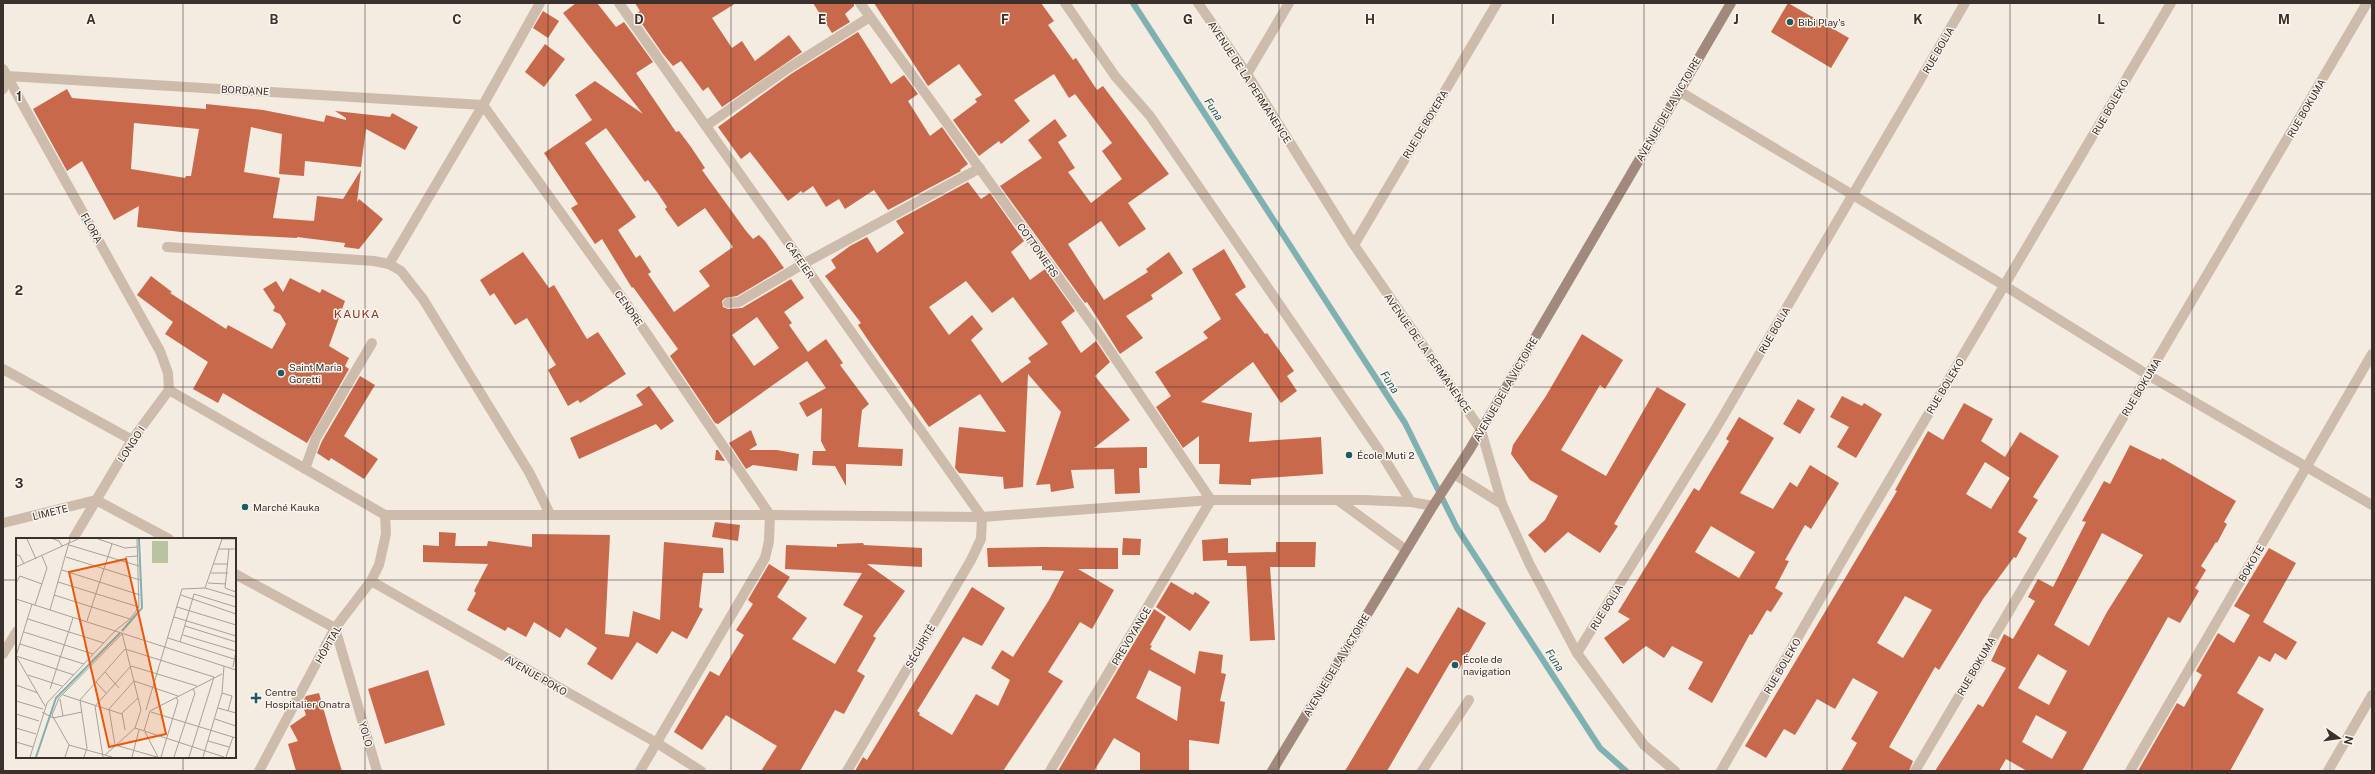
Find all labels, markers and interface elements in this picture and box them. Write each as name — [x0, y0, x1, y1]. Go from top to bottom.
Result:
text: A — [86, 12, 96, 27]
text: B — [270, 12, 279, 27]
text: C — [452, 12, 462, 27]
text: D — [634, 12, 644, 27]
text: E — [818, 12, 826, 27]
text: F — [1001, 12, 1009, 27]
text: G — [1183, 12, 1193, 27]
text: H — [1365, 12, 1375, 27]
text: I — [1551, 12, 1555, 27]
text: J — [1733, 12, 1739, 27]
text: K — [1913, 12, 1923, 27]
text: L — [2097, 12, 2105, 27]
text: M — [2278, 12, 2290, 27]
place label: Bibi Play's — [1798, 16, 1845, 28]
marker: Bibi Play's — [1785, 17, 1795, 27]
street label: AVENUE DE LA PERMANENCE — [1206, 19, 1294, 145]
street label: RUE BOLIA — [1920, 25, 1956, 75]
street label: AVENUE DE LA VICTOIRE — [1633, 55, 1703, 163]
street label: RUE BOKUMA — [2284, 76, 2328, 140]
street label: RUE BOLEKO — [2089, 77, 2131, 137]
street label: BORDANE — [221, 83, 269, 97]
street label: RUE DE BOYERA — [1400, 88, 1450, 160]
text: 1 — [16, 89, 22, 104]
water label: Funa — [1202, 95, 1226, 123]
street label: FLORA — [79, 211, 105, 245]
street label: COTTONIERS — [1015, 220, 1061, 280]
street label: CAFEIER — [783, 239, 817, 281]
text: 2 — [15, 283, 23, 298]
street label: CENDRE — [612, 288, 646, 328]
street label: AVENUE DE LA PERMANENCE — [1382, 291, 1474, 415]
street label: RUE BOLIA — [1756, 305, 1792, 355]
district label: KAUKA — [334, 307, 380, 321]
street label: AVENUE DE LA VICTOIRE — [1470, 335, 1540, 443]
street label: RUE BOLEKO — [1924, 356, 1966, 416]
street label: RUE BOKUMA — [2119, 356, 2163, 418]
place label: Saint Maria Goretti — [289, 361, 342, 385]
marker: Saint Maria Goretti — [276, 368, 286, 378]
water label: Funa — [1378, 368, 1402, 396]
street label: LONGO I — [115, 424, 147, 464]
place label: École Muti 2 — [1357, 449, 1414, 461]
marker: École Muti 2 — [1344, 450, 1354, 460]
text: 3 — [15, 476, 24, 491]
place label: Marché Kauka — [253, 501, 320, 513]
street label: LIMETE — [31, 502, 69, 522]
marker: Marché Kauka — [240, 502, 250, 512]
inset map — [16, 538, 236, 758]
street label: BOKOTE — [2236, 542, 2266, 584]
street label: RUE BOLIA — [1587, 582, 1625, 632]
street label: PREVOYANCE — [1109, 605, 1153, 667]
street label: AVENUE DE LA VICTOIRE — [1300, 611, 1372, 719]
street label: SÉCURITÉ — [903, 622, 937, 670]
street label: HÔPITAL — [312, 623, 344, 665]
street label: RUE BOKUMA — [1954, 634, 1998, 698]
street label: RUE BOLEKO — [1761, 636, 1803, 696]
water label: Funa — [1543, 646, 1567, 674]
street label: AVENUE POKO — [503, 652, 569, 698]
place label: École de navigation — [1463, 653, 1511, 677]
marker: École de navigation — [1450, 660, 1460, 670]
place label: Centre Hospitalier Onatra — [265, 686, 350, 710]
marker: Centre Hospitalier Onatra — [250, 692, 262, 704]
north arrow — [2319, 718, 2359, 758]
street label: YOLO — [357, 720, 375, 748]
text: N — [2342, 735, 2356, 746]

